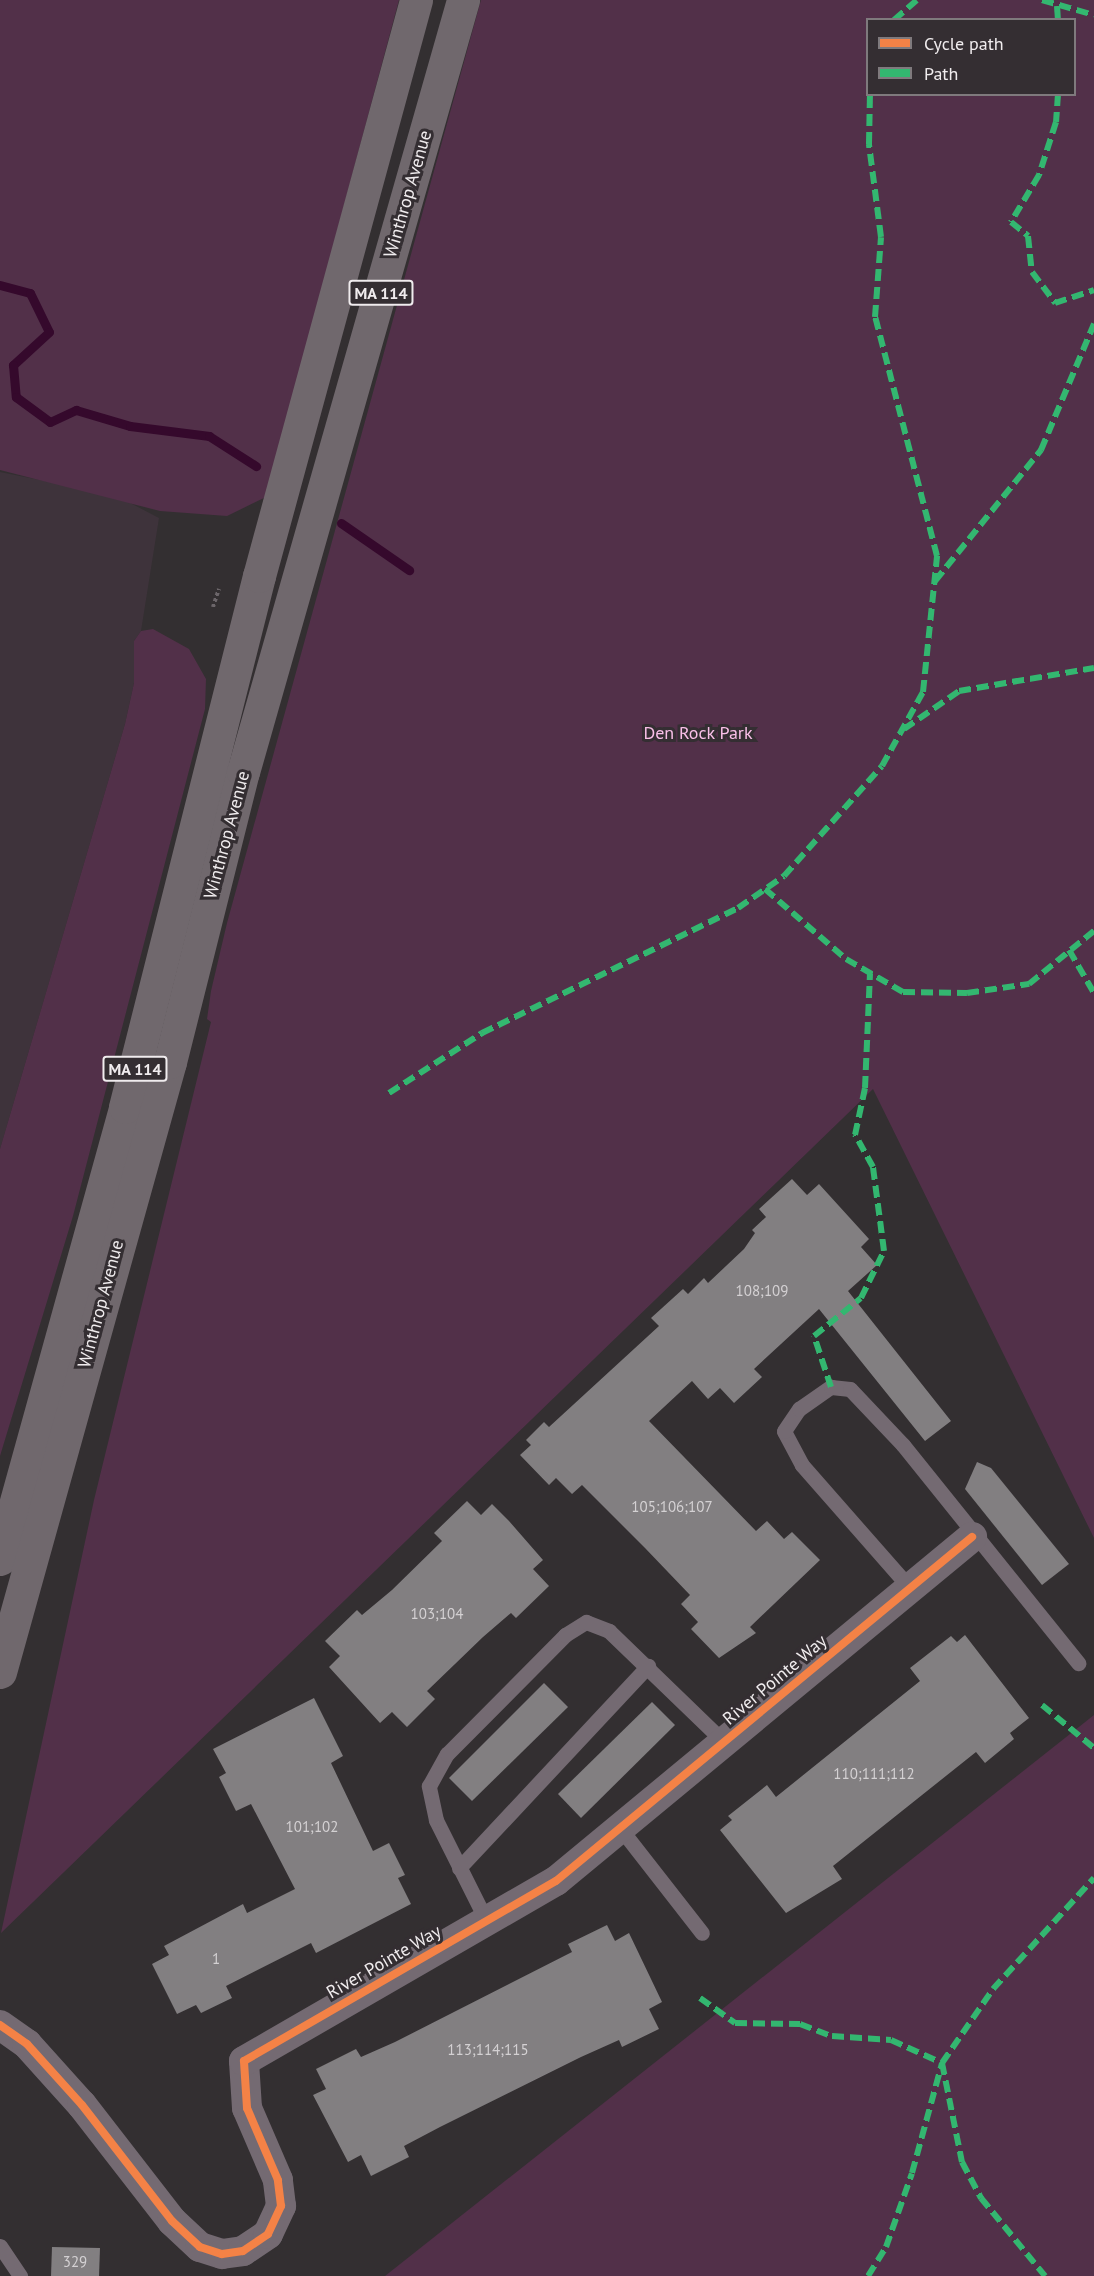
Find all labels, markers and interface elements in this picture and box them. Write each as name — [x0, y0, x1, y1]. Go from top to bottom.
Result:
legend — [866, 18, 1076, 96]
text: Cycle path — [924, 32, 1004, 55]
text: Path — [924, 62, 958, 85]
street label: Winthrop Avenue — [379, 128, 437, 260]
road number: MA 114 — [348, 280, 414, 306]
park label: Den Rock Park — [643, 722, 753, 744]
street label: Winthrop Avenue — [199, 768, 255, 902]
road number: MA 114 — [102, 1056, 168, 1082]
street label: Winthrop Avenue — [73, 1237, 129, 1371]
house number: 108;109 — [736, 1282, 788, 1300]
house number: 105;106;107 — [631, 1498, 713, 1516]
house number: 103;104 — [411, 1605, 463, 1623]
street label: River Pointe Way — [719, 1630, 831, 1730]
house number: 110;111;112 — [833, 1765, 915, 1783]
house number: 101;102 — [286, 1818, 338, 1836]
street label: River Pointe Way — [323, 1920, 445, 2004]
house number: 1 — [212, 1950, 220, 1968]
house number: 113;114;115 — [447, 2041, 529, 2059]
house number: 329 — [63, 2253, 87, 2271]

